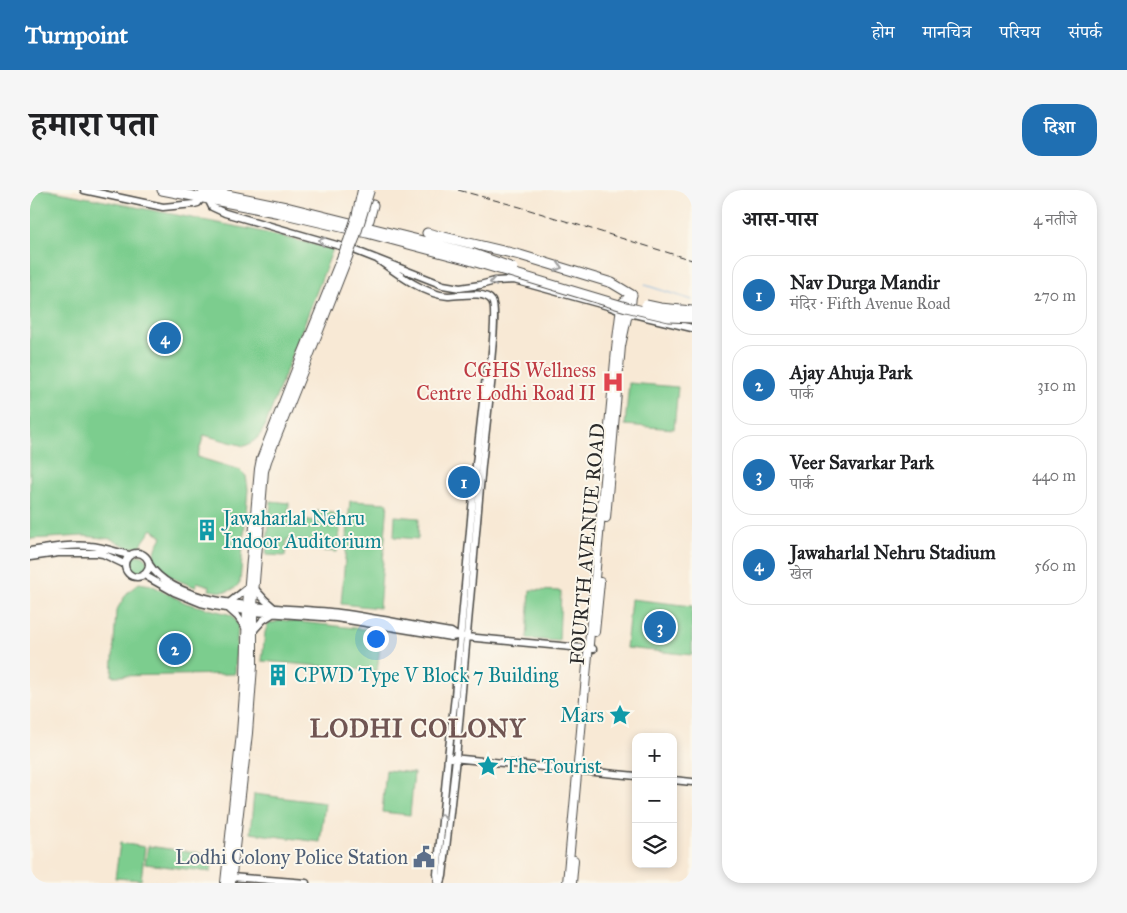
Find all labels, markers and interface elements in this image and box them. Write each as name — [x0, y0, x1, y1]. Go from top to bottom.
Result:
text: Turnpoint — [25, 20, 128, 50]
text: होम — [872, 21, 895, 43]
text: मानचित्र — [923, 21, 971, 43]
text: परिचय — [999, 21, 1040, 43]
text: संपर्क — [1068, 21, 1102, 43]
text: हमारा पता — [30, 103, 157, 146]
button: दिशा — [1022, 104, 1097, 156]
text: आस-पास — [742, 206, 817, 232]
text: 4 नतीजे — [1033, 210, 1077, 229]
one-way arrow — [318, 237, 327, 247]
one-way arrow — [554, 261, 562, 271]
text: Nav Durga Mandir — [790, 271, 940, 294]
one-way arrow — [489, 277, 498, 287]
text: 1 — [756, 286, 762, 305]
text: 270 m — [1034, 286, 1076, 305]
text: मंदिर · Fifth Avenue Road — [790, 294, 950, 313]
pin: 4 — [149, 319, 181, 357]
place label: CGHS Wellness Centre Lodhi Road II — [416, 358, 596, 405]
text: Ajay Ahuja Park — [790, 361, 913, 384]
hospital icon: CGHS Wellness Centre Lodhi Road II — [600, 369, 626, 395]
text: 2 — [755, 376, 763, 395]
text: 310 m — [1037, 376, 1076, 395]
text: पार्क — [790, 384, 814, 403]
street label: FOURTH AVENUE ROAD — [564, 422, 610, 666]
text: Veer Savarkar Park — [790, 451, 934, 474]
pin: 1 — [448, 463, 480, 501]
text: 3 — [756, 466, 762, 485]
text: 440 m — [1032, 466, 1076, 485]
text: पार्क — [790, 474, 814, 493]
place label: Jawaharlal Nehru Indoor Auditorium — [221, 506, 382, 553]
building icon: Jawaharlal Nehru Indoor Auditorium — [194, 517, 220, 543]
text: Jawaharlal Nehru Stadium — [790, 541, 996, 564]
text: 4 — [755, 556, 763, 575]
text: 560 m — [1034, 556, 1076, 575]
text: खेल — [790, 564, 812, 583]
pin: 3 — [644, 608, 676, 646]
your location — [363, 626, 389, 652]
pin: 2 — [159, 630, 191, 668]
building icon: CPWD Type V Block 7 Building — [265, 662, 291, 688]
place label: CPWD Type V Block 7 Building — [294, 663, 559, 688]
place icon: Mars — [607, 702, 633, 728]
place label: Mars — [560, 703, 604, 727]
district label: LODHI COLONY — [310, 713, 526, 744]
map controls — [632, 733, 677, 868]
button: + — [632, 733, 677, 778]
place icon: The Tourist — [475, 753, 501, 779]
place label: The Tourist — [504, 754, 602, 778]
button: − — [632, 778, 677, 823]
one-way arrow — [436, 813, 447, 821]
button: layers — [632, 823, 677, 868]
public building icon: Lodhi Colony Police Station — [411, 844, 437, 870]
place label: Lodhi Colony Police Station — [175, 845, 408, 869]

